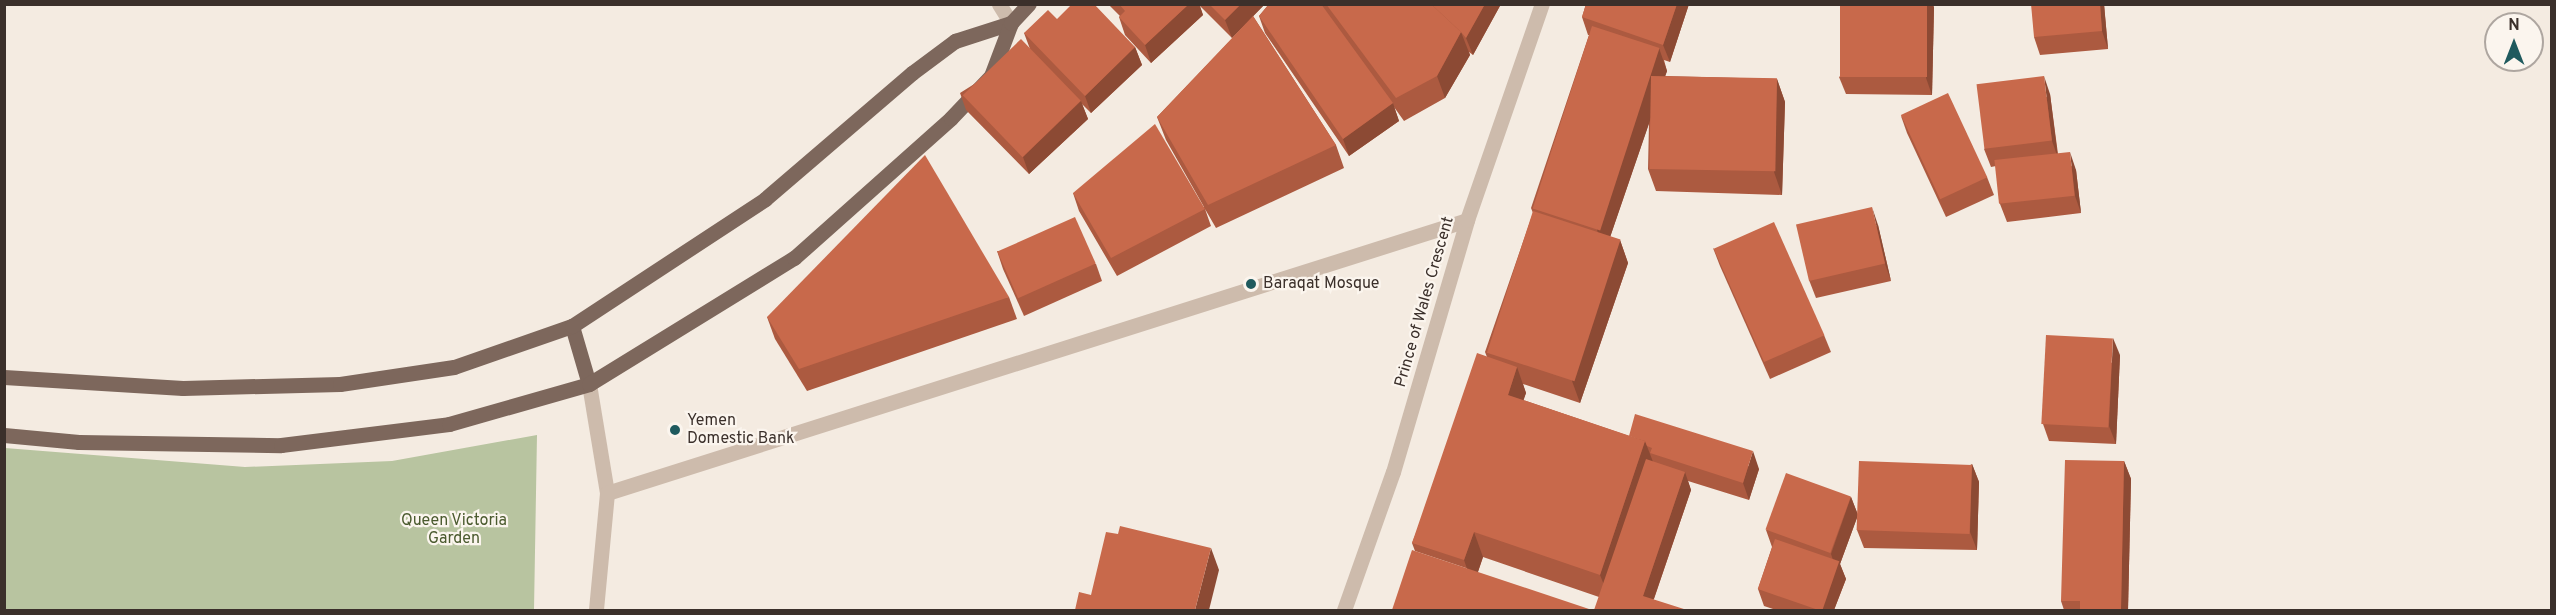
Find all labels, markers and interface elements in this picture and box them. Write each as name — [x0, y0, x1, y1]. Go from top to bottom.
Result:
north arrow — [2484, 12, 2544, 72]
text: N — [2508, 16, 2520, 36]
street label: Prince of Wales Crescent — [1391, 214, 1459, 390]
place label: Baraqat Mosque — [1263, 274, 1379, 294]
marker: Baraqat Mosque — [1244, 277, 1258, 291]
place label: Yemen Domestic Bank — [687, 411, 795, 449]
marker: Yemen Domestic Bank — [668, 423, 682, 437]
park label: Queen Victoria Garden — [401, 511, 507, 549]

